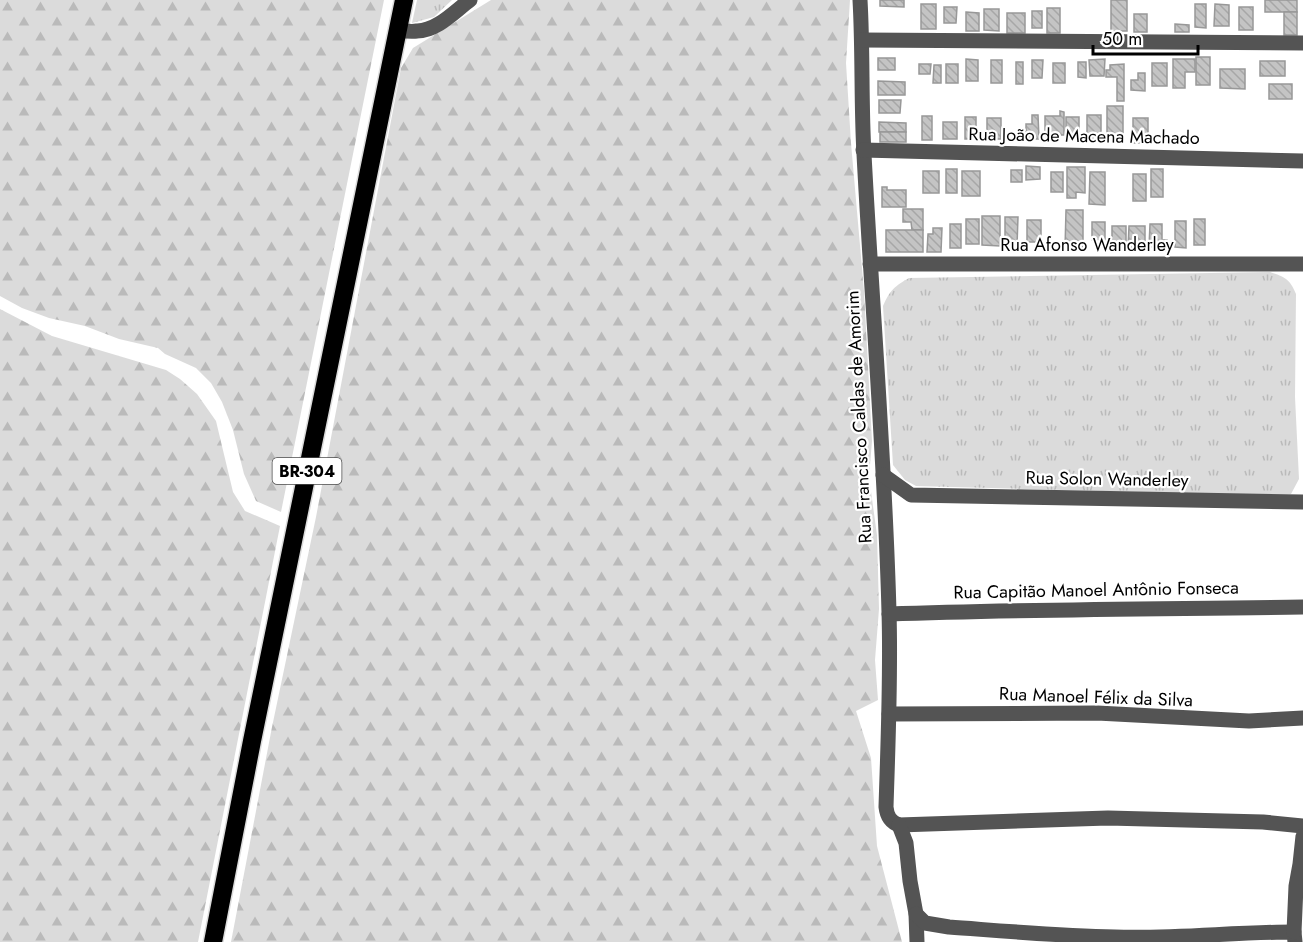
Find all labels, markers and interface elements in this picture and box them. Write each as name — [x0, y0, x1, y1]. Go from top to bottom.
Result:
scale bar — [1093, 18, 1198, 56]
text: 50 m — [1102, 26, 1142, 52]
street label: Rua João de Macena Machado — [968, 121, 1200, 151]
street label: Rua Afonso Wanderley — [1000, 232, 1174, 258]
street label: Rua Francisco Caldas de Amorim — [839, 290, 879, 544]
road number: BR-304 — [272, 458, 342, 484]
street label: Rua Solon Wanderley — [1025, 465, 1189, 493]
street label: Rua Capitão Manoel Antônio Fonseca — [953, 575, 1239, 605]
street label: Rua Manoel Félix da Silva — [999, 681, 1193, 713]

